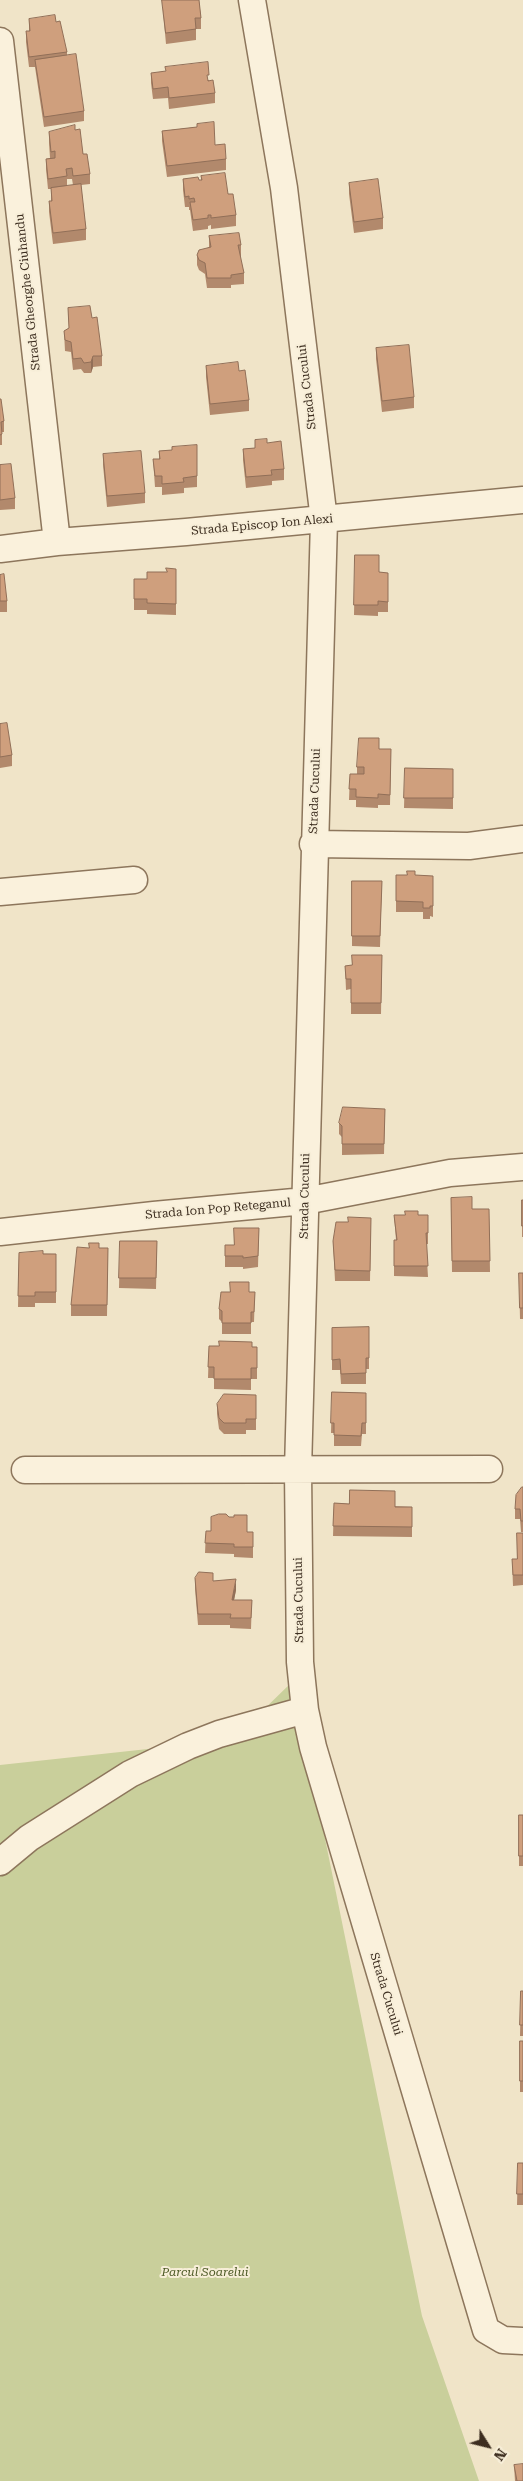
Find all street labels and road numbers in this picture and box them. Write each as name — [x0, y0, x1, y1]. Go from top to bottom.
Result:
street label: Strada Gheorghe Ciuhandu — [13, 213, 43, 371]
street label: Strada Cucului — [295, 344, 319, 430]
street label: Strada Episcop Ion Alexi — [190, 512, 334, 538]
street label: Strada Cucului — [306, 748, 324, 834]
street label: Strada Cucului — [297, 1153, 313, 1239]
street label: Strada Ion Pop Reteganul — [145, 1195, 291, 1223]
street label: Strada Cucului — [291, 1557, 307, 1643]
street label: Strada Cucului — [367, 1951, 405, 2037]

